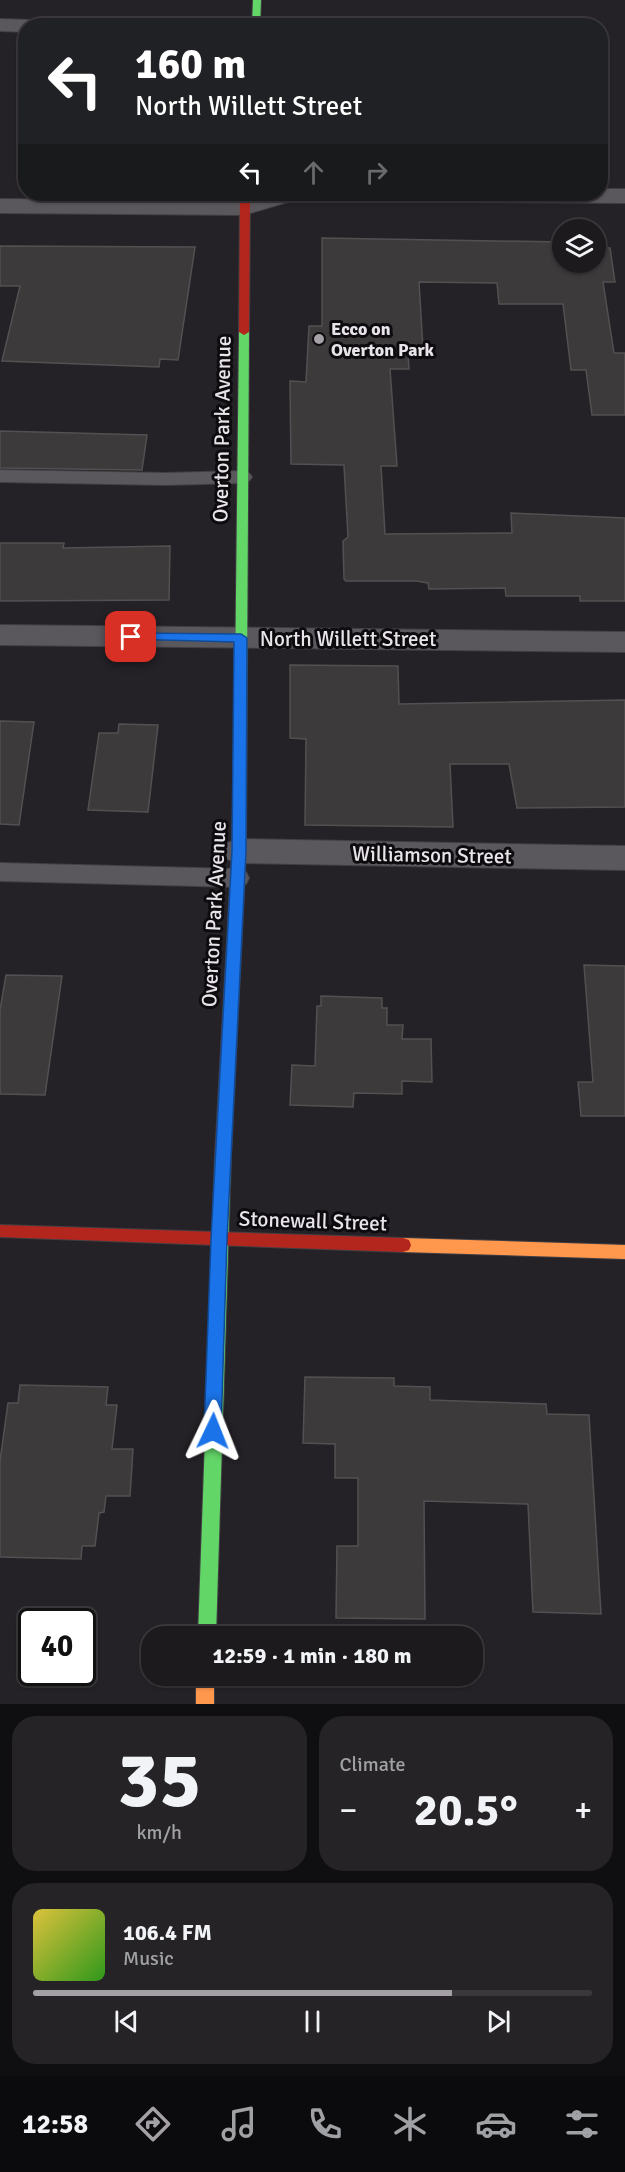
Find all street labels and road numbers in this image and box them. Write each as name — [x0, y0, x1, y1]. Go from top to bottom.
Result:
street label: Overton Park Avenue — [207, 335, 237, 523]
street label: North Willett Street — [260, 626, 436, 652]
street label: Overton Park Avenue — [196, 820, 232, 1008]
street label: Williamson Street — [352, 841, 512, 869]
street label: Stonewall Street — [238, 1205, 388, 1237]

